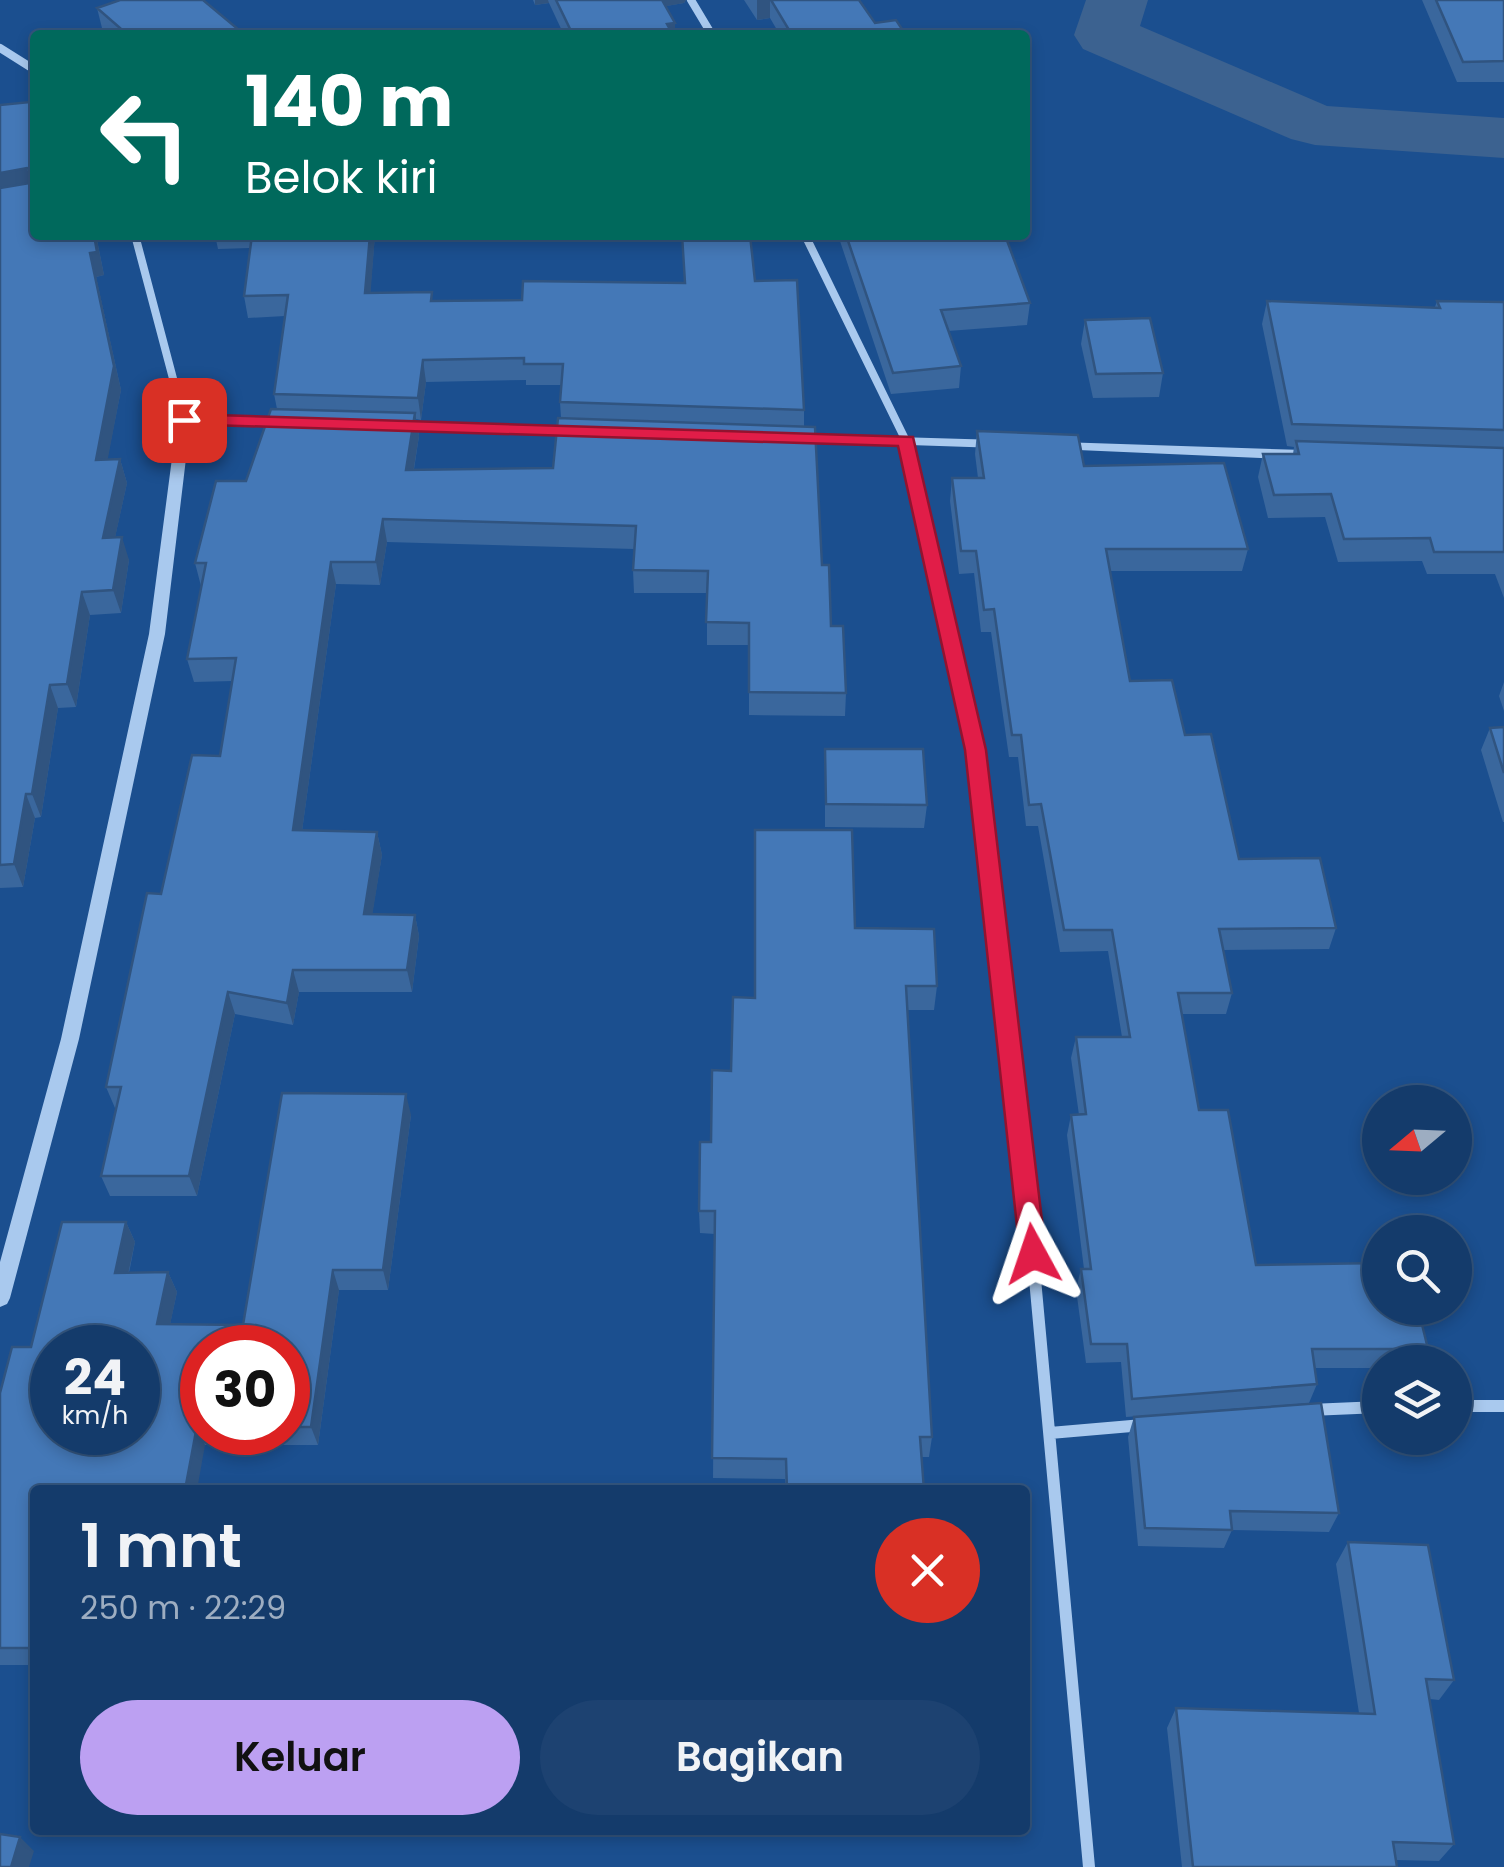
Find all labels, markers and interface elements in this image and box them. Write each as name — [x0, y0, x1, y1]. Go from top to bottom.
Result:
text: 140 m — [245, 52, 453, 151]
icon: left — [80, 70, 210, 200]
text: Belok kiri — [245, 146, 438, 209]
pin — [142, 378, 227, 463]
icon: arrive — [157, 393, 212, 448]
north arrow — [1362, 1085, 1472, 1195]
map controls — [1362, 1085, 1472, 1455]
position arrow — [981, 1202, 1085, 1306]
button: search — [1362, 1215, 1472, 1325]
speed limit sign: 30 — [180, 1325, 310, 1455]
text: 24 — [64, 1342, 126, 1413]
button: layers — [1362, 1345, 1472, 1455]
text: km/h — [62, 1398, 128, 1433]
text: 1 mnt — [80, 1504, 242, 1588]
button: close — [875, 1518, 980, 1623]
text: 250 m · 22:29 — [80, 1585, 286, 1630]
button: Keluar — [80, 1700, 520, 1815]
button: Bagikan — [540, 1700, 980, 1815]

